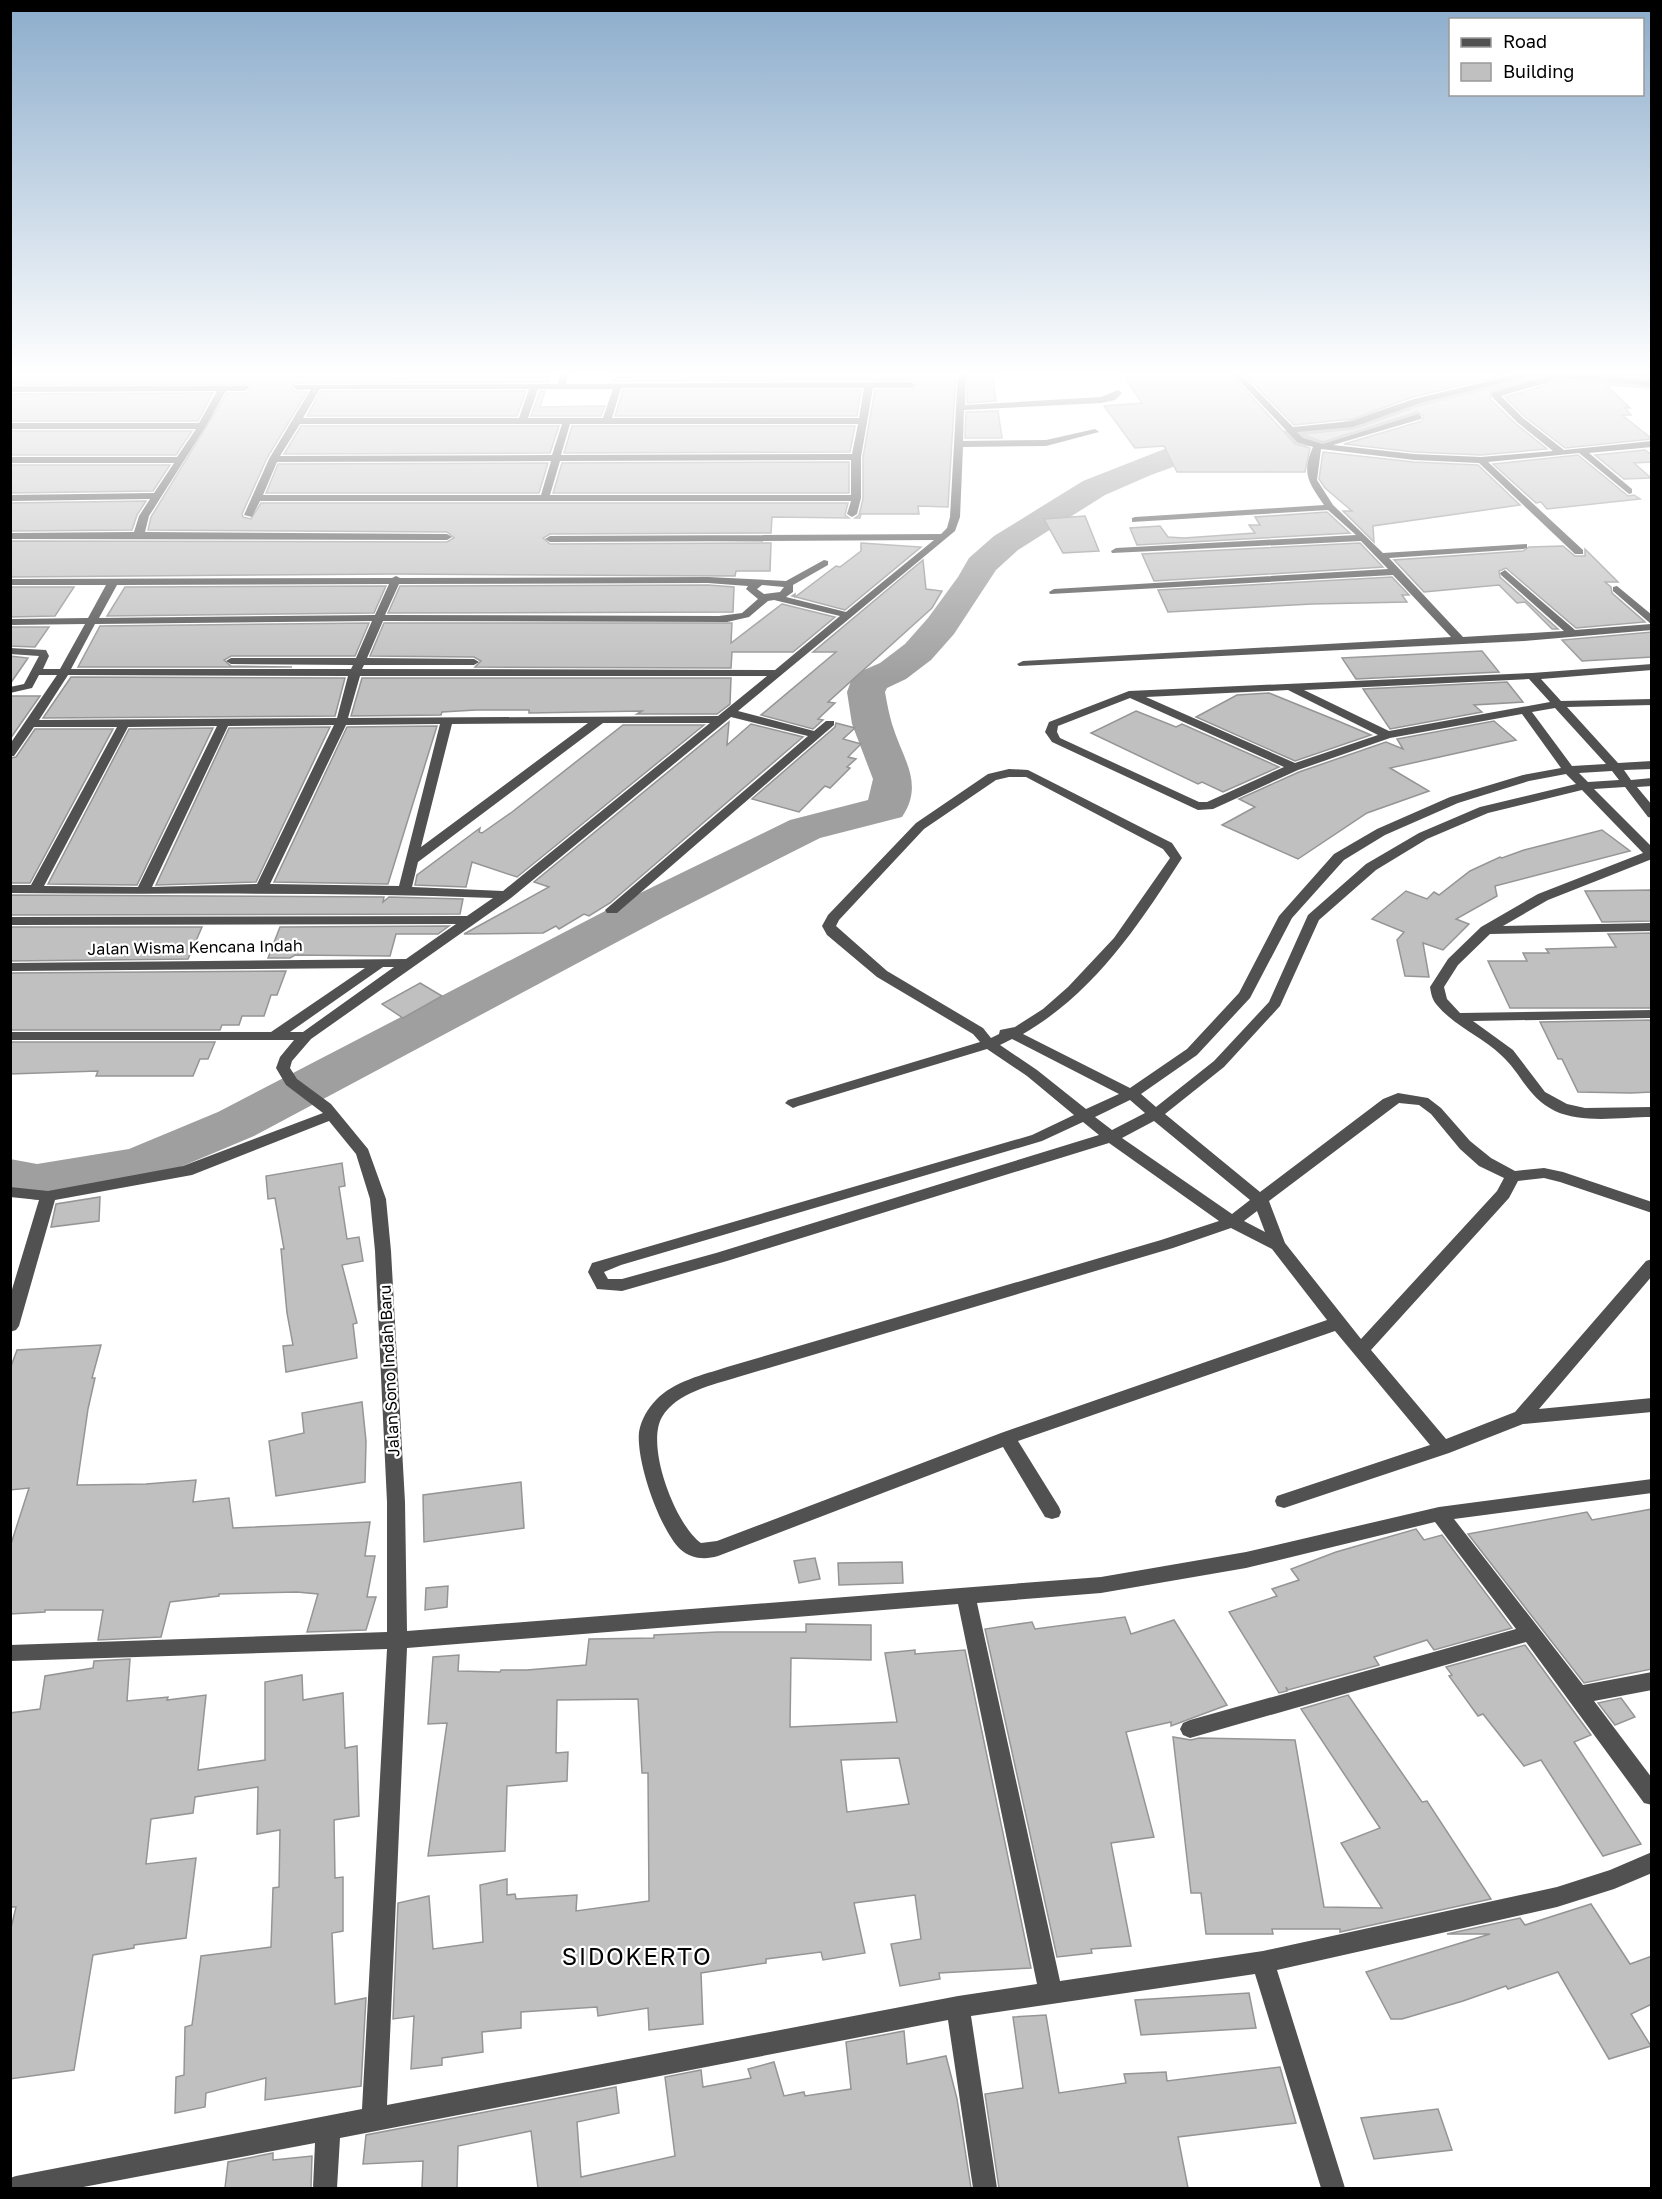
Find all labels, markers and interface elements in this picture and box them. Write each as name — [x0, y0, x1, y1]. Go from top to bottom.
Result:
legend — [1449, 18, 1644, 96]
text: Road — [1503, 30, 1547, 52]
text: Building — [1503, 60, 1574, 82]
street label: Jalan Wisma Kencana Indah — [87, 935, 303, 959]
street label: Jalan Sono Indah Baru — [375, 1284, 403, 1458]
district label: SIDOKERTO — [562, 1941, 712, 1970]

